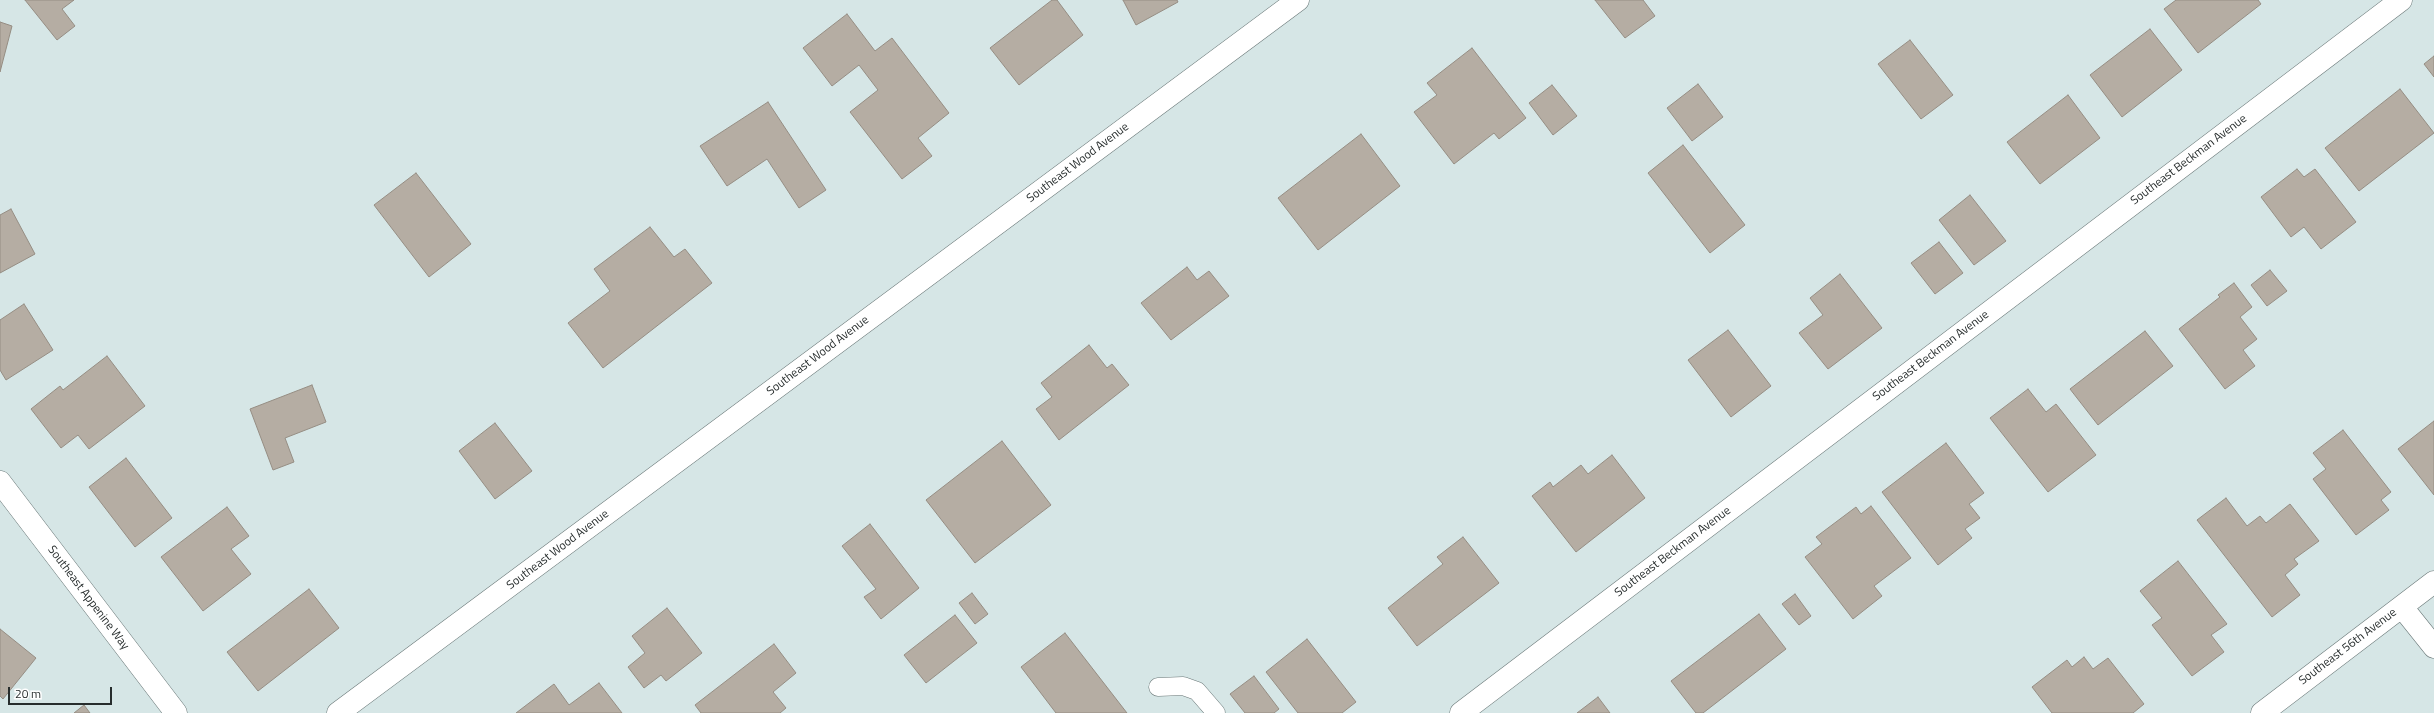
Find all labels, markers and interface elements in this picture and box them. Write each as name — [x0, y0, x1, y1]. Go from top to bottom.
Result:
street label: Southeast Beckman Avenue — [2128, 112, 2250, 208]
street label: Southeast Wood Avenue — [1024, 120, 1132, 206]
street label: Southeast Beckman Avenue — [1870, 308, 1992, 404]
street label: Southeast Wood Avenue — [764, 313, 872, 399]
street label: Southeast Beckman Avenue — [1612, 504, 1734, 600]
street label: Southeast Wood Avenue — [504, 507, 612, 593]
street label: Southeast Appenine Way — [44, 543, 132, 653]
street label: Southeast 56th Avenue — [2296, 606, 2400, 688]
scale bar — [10, 679, 114, 705]
text: 20 m — [15, 684, 41, 703]

